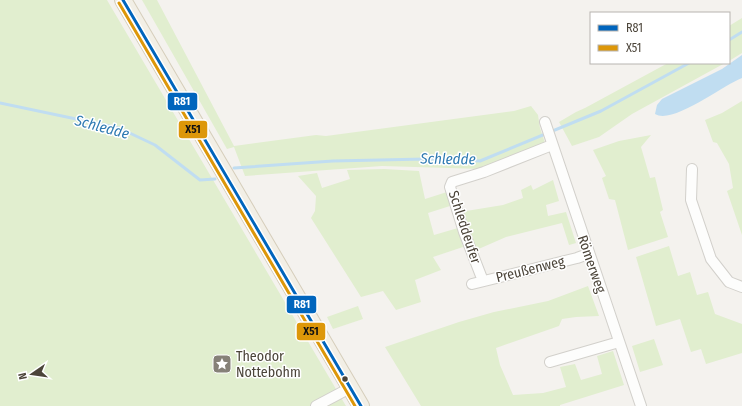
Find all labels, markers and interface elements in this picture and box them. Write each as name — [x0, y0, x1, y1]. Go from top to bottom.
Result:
legend — [590, 12, 730, 64]
text: R81 — [626, 21, 643, 35]
text: X51 — [626, 41, 641, 55]
line badge: R81 — [167, 92, 198, 111]
text: R81 — [174, 95, 190, 108]
water label: Schledde — [72, 111, 131, 143]
line badge: X51 — [178, 120, 208, 139]
text: X51 — [184, 123, 201, 136]
water label: Schledde — [419, 149, 476, 168]
street label: Schleddeufer — [445, 188, 484, 266]
street label: Römerweg — [574, 233, 609, 296]
street label: Preußenweg — [494, 253, 567, 286]
line badge: R81 — [286, 295, 317, 314]
text: R81 — [294, 298, 310, 311]
line badge: X51 — [296, 322, 326, 341]
text: X51 — [302, 325, 319, 338]
place label: Theodor Nottebohm — [236, 348, 301, 381]
place icon: Theodor Nottebohm — [211, 353, 233, 375]
north arrow — [12, 354, 52, 394]
text: N — [16, 371, 30, 381]
unlabelled marker — [340, 374, 350, 384]

